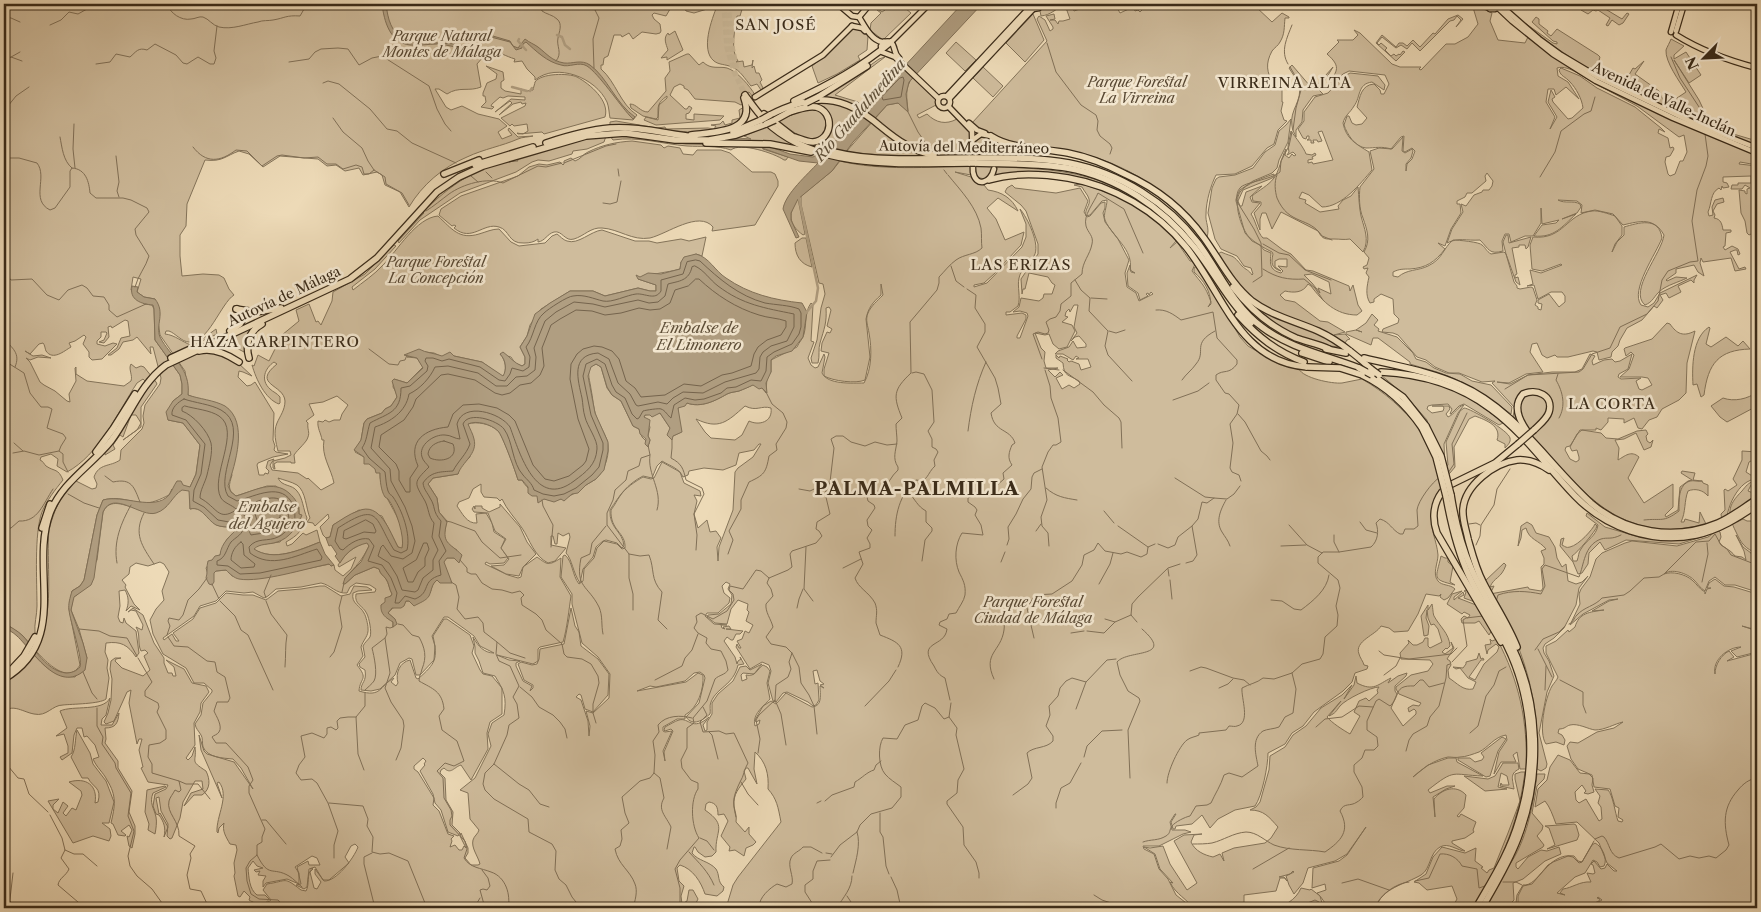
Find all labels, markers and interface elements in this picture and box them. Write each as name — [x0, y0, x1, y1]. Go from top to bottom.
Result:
district label: SAN JOSÉ — [735, 15, 817, 34]
park label: Parque Natural Montes de Málaga — [381, 27, 502, 61]
north arrow — [1678, 32, 1728, 82]
text: N — [1681, 54, 1703, 73]
water label: Río Guadalmedina — [809, 55, 909, 166]
street label: Avenida de Valle-Inclán — [1588, 57, 1739, 140]
park label: Parque Forestal La Virreina — [1086, 73, 1188, 107]
district label: VIRREINA ALTA — [1217, 73, 1352, 92]
street label: Autovía del Mediterráneo — [878, 136, 1049, 157]
park label: Parque Forestal La Concepción — [385, 253, 487, 287]
district label: LAS ERIZAS — [970, 255, 1072, 274]
street label: Autovía de Málaga — [224, 262, 344, 330]
water label: Embalse de El Limonero — [655, 318, 742, 354]
district label: HAZA CARPINTERO — [190, 332, 360, 351]
district label: LA CORTA — [1568, 394, 1656, 413]
district label: PALMA-PALMILLA — [814, 477, 1020, 500]
water label: Embalse del Agujero — [229, 497, 305, 533]
park label: Parque Forestal Ciudad de Málaga — [974, 593, 1093, 627]

